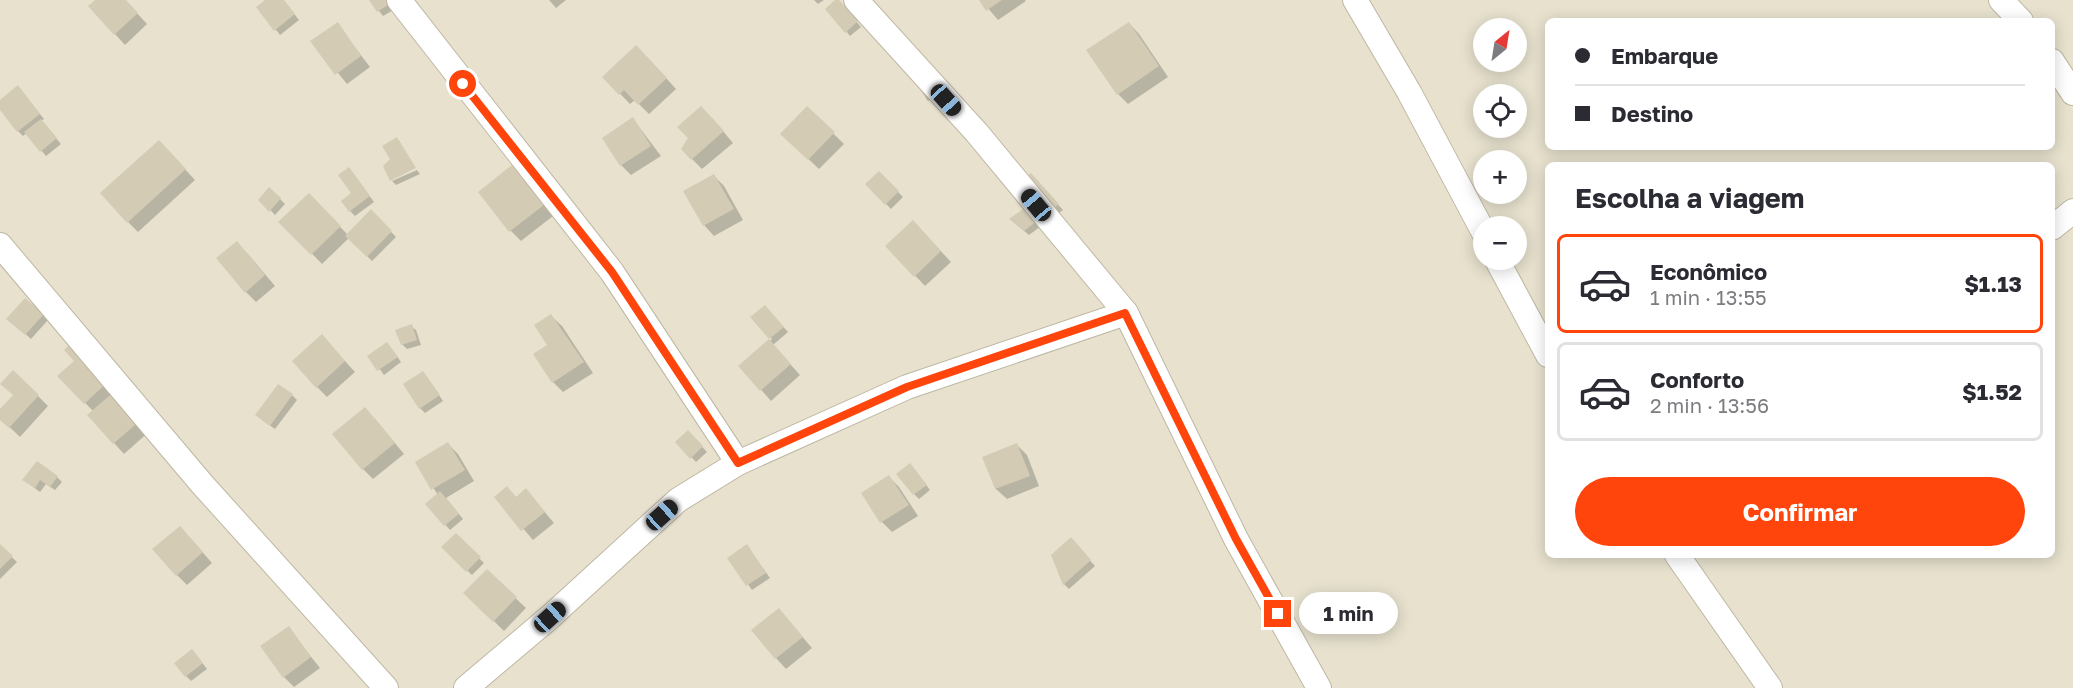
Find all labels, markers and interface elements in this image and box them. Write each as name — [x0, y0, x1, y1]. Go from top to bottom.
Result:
north arrow — [1473, 18, 1527, 72]
map controls — [1473, 18, 1527, 270]
text: Embarque — [1611, 42, 1718, 69]
route start — [449, 70, 476, 97]
car — [927, 81, 965, 119]
button: locate — [1473, 84, 1527, 138]
text: Destino — [1611, 100, 1693, 127]
button: + — [1473, 150, 1527, 204]
text: Escolha a viagem — [1575, 182, 1804, 214]
car — [1018, 185, 1054, 225]
button: − — [1473, 216, 1527, 270]
icon: car — [1578, 257, 1632, 311]
text: Econômico — [1650, 258, 1767, 285]
text: $1.13 — [1964, 270, 2022, 297]
text: 1 min · 13:55 — [1650, 285, 1767, 309]
icon: car — [1578, 365, 1632, 419]
text: Conforto — [1650, 366, 1744, 393]
text: $1.52 — [1962, 378, 2022, 405]
text: 2 min · 13:56 — [1650, 393, 1769, 417]
button: Confirmar — [1575, 477, 2025, 546]
car — [643, 496, 681, 534]
callout: 1 min — [1299, 593, 1398, 635]
car — [531, 598, 569, 636]
route end — [1264, 600, 1291, 627]
text: 1 min — [1323, 601, 1374, 625]

